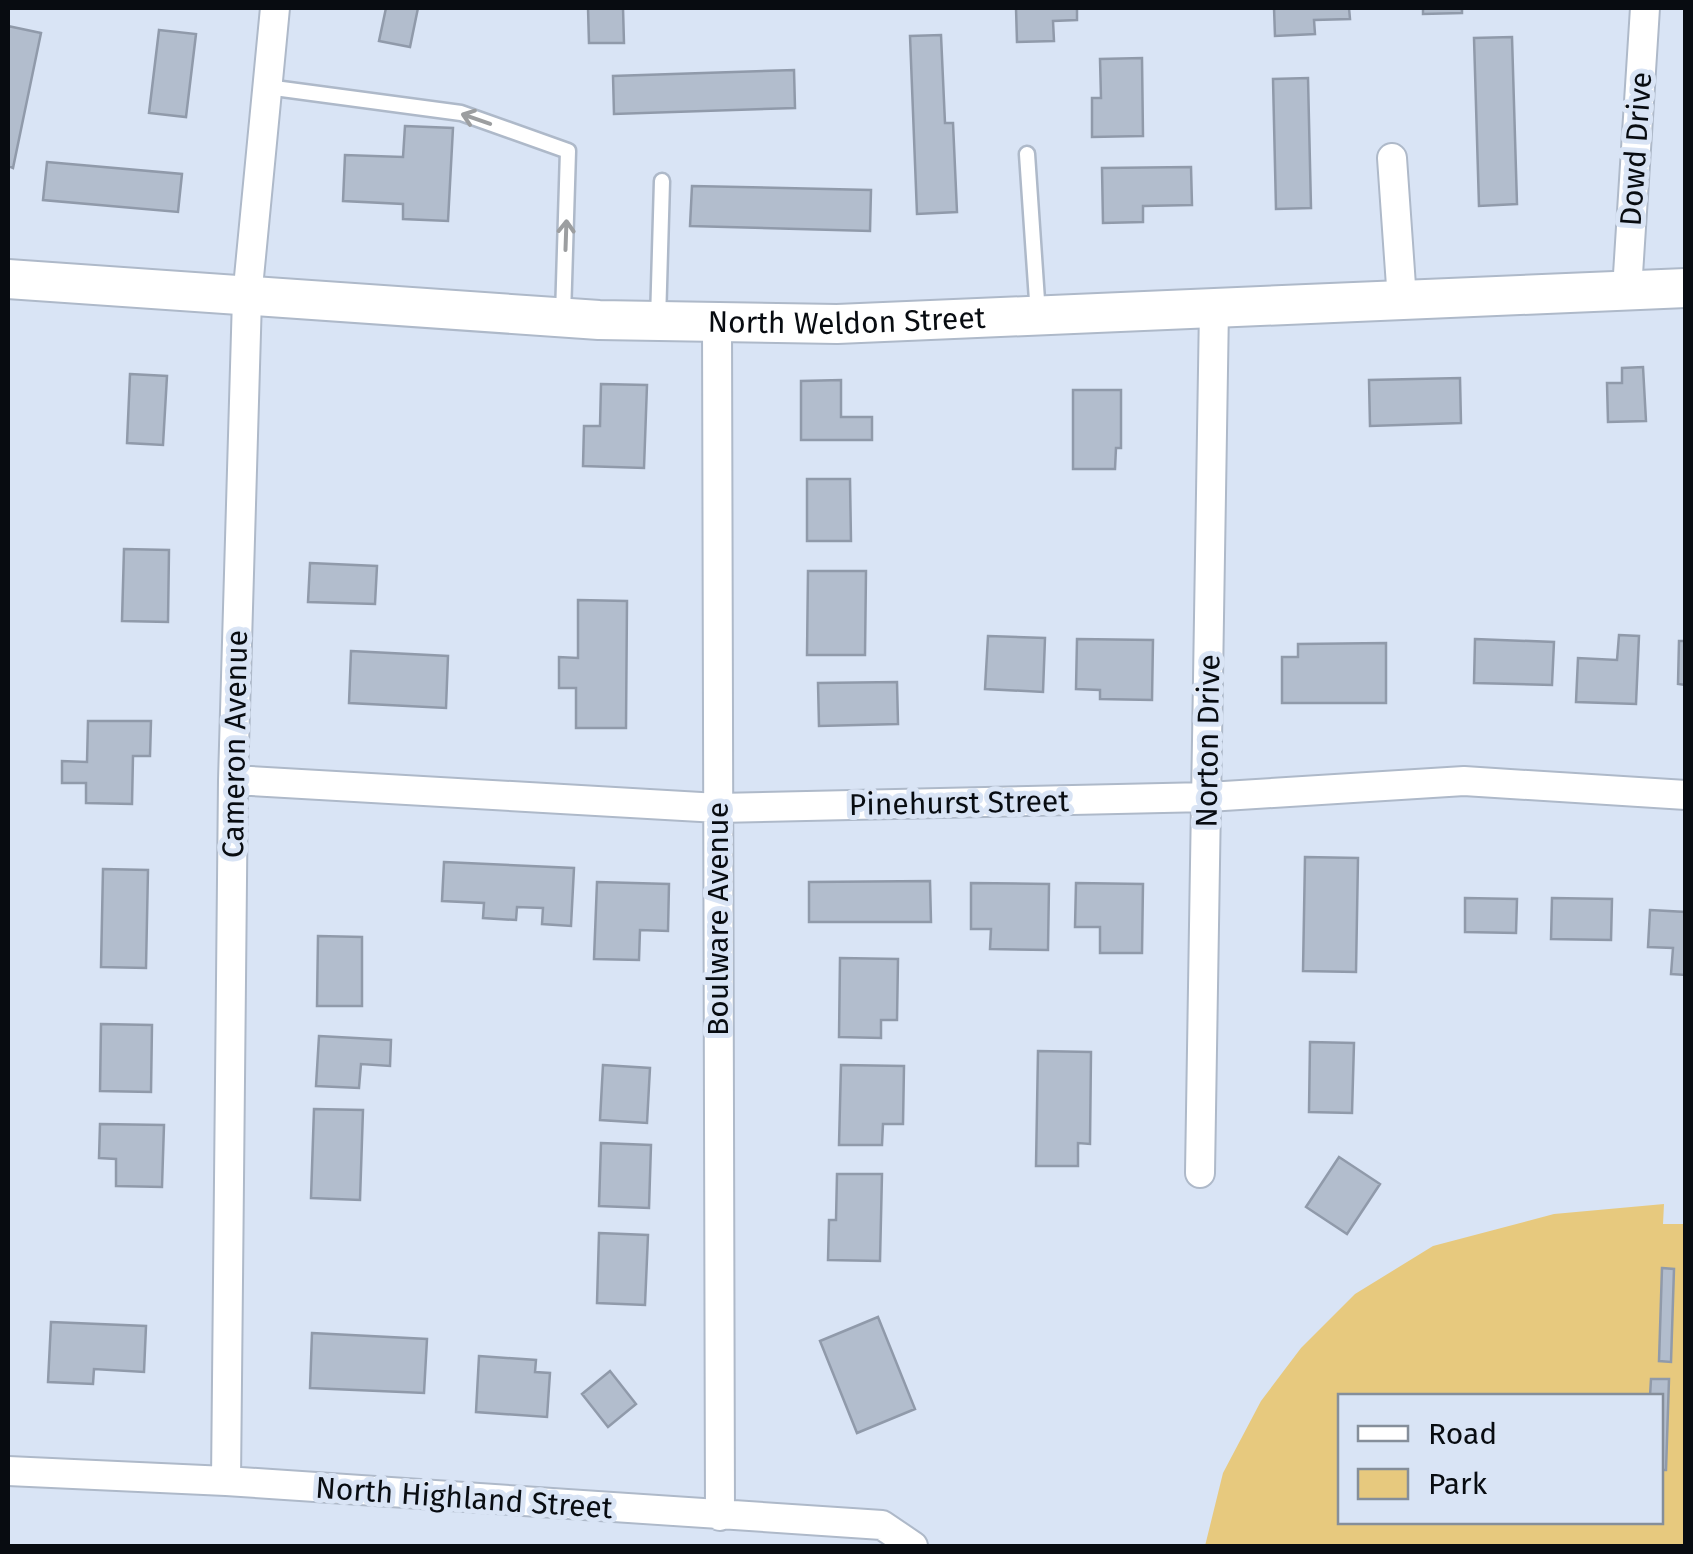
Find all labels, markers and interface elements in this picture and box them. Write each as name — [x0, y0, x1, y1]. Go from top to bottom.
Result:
street label: Dowd Drive — [1613, 71, 1659, 227]
one-way arrow — [461, 108, 493, 126]
one-way arrow — [556, 219, 575, 251]
street label: North Weldon Street — [707, 300, 986, 342]
street label: Cameron Avenue — [215, 630, 255, 858]
street label: Norton Drive — [1188, 654, 1228, 828]
street label: Pinehurst Street — [849, 783, 1070, 823]
street label: Boulware Avenue — [700, 802, 736, 1036]
legend — [1338, 1394, 1663, 1524]
text: Road — [1428, 1416, 1497, 1452]
text: Park — [1428, 1466, 1488, 1502]
street label: North Highland Street — [314, 1470, 614, 1526]

